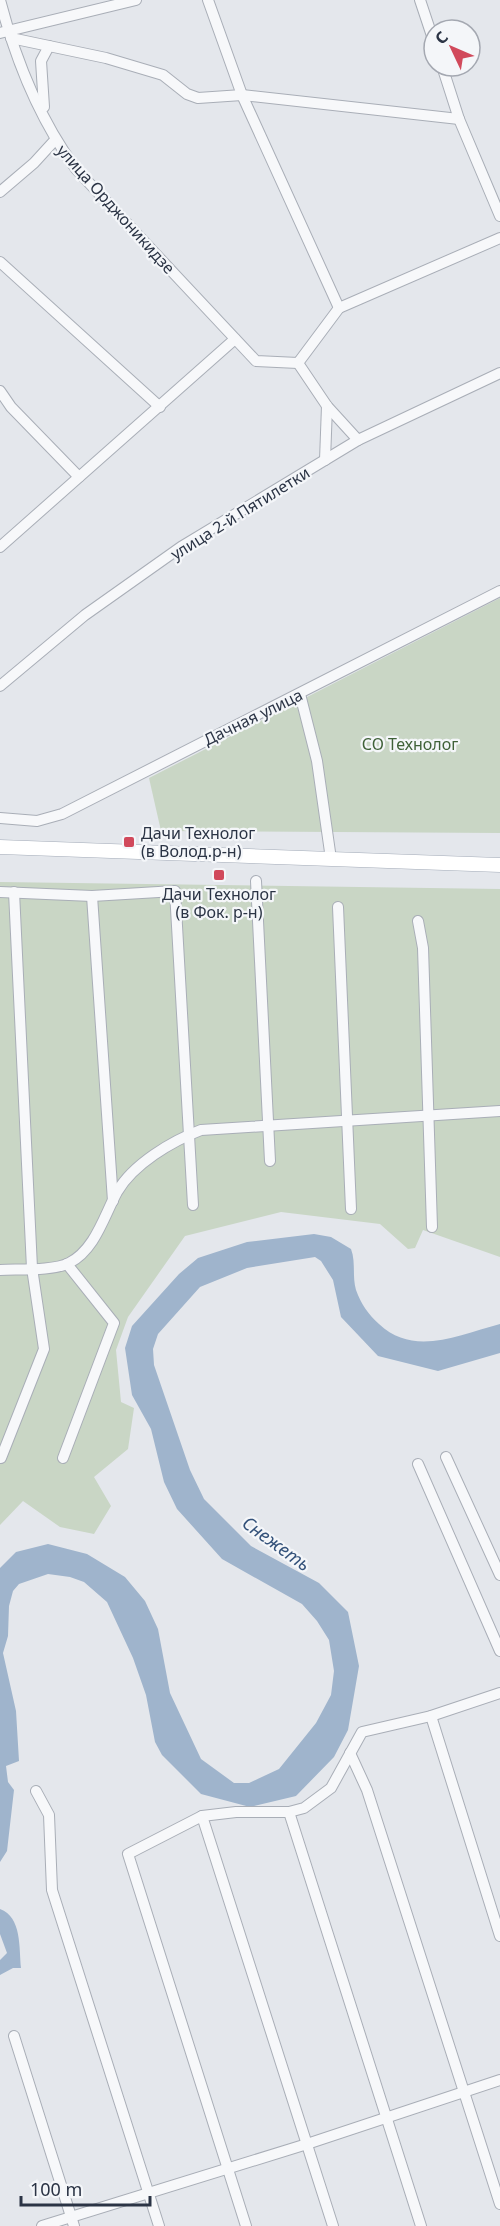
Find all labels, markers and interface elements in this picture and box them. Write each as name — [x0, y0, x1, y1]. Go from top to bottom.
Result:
north arrow — [422, 18, 482, 78]
text: С — [430, 26, 453, 49]
street label: улица Орджоникидзе — [52, 140, 180, 278]
street label: улица 2-й Пятилетки — [166, 461, 314, 565]
street label: Дачная улица — [200, 684, 306, 750]
park label: СО Технолог — [362, 733, 458, 755]
place label: Дачи Технолог (в Волод.р-н) — [141, 822, 255, 862]
marker: Дачи Технолог (в Волод.р-н) — [122, 835, 136, 849]
marker: Дачи Технолог (в Фок. р-н) — [212, 868, 226, 882]
place label: Дачи Технолог (в Фок. р-н) — [162, 883, 276, 923]
water label: Снежеть — [238, 1510, 315, 1576]
scale bar — [21, 2169, 150, 2207]
text: 100 m — [30, 2177, 82, 2201]

